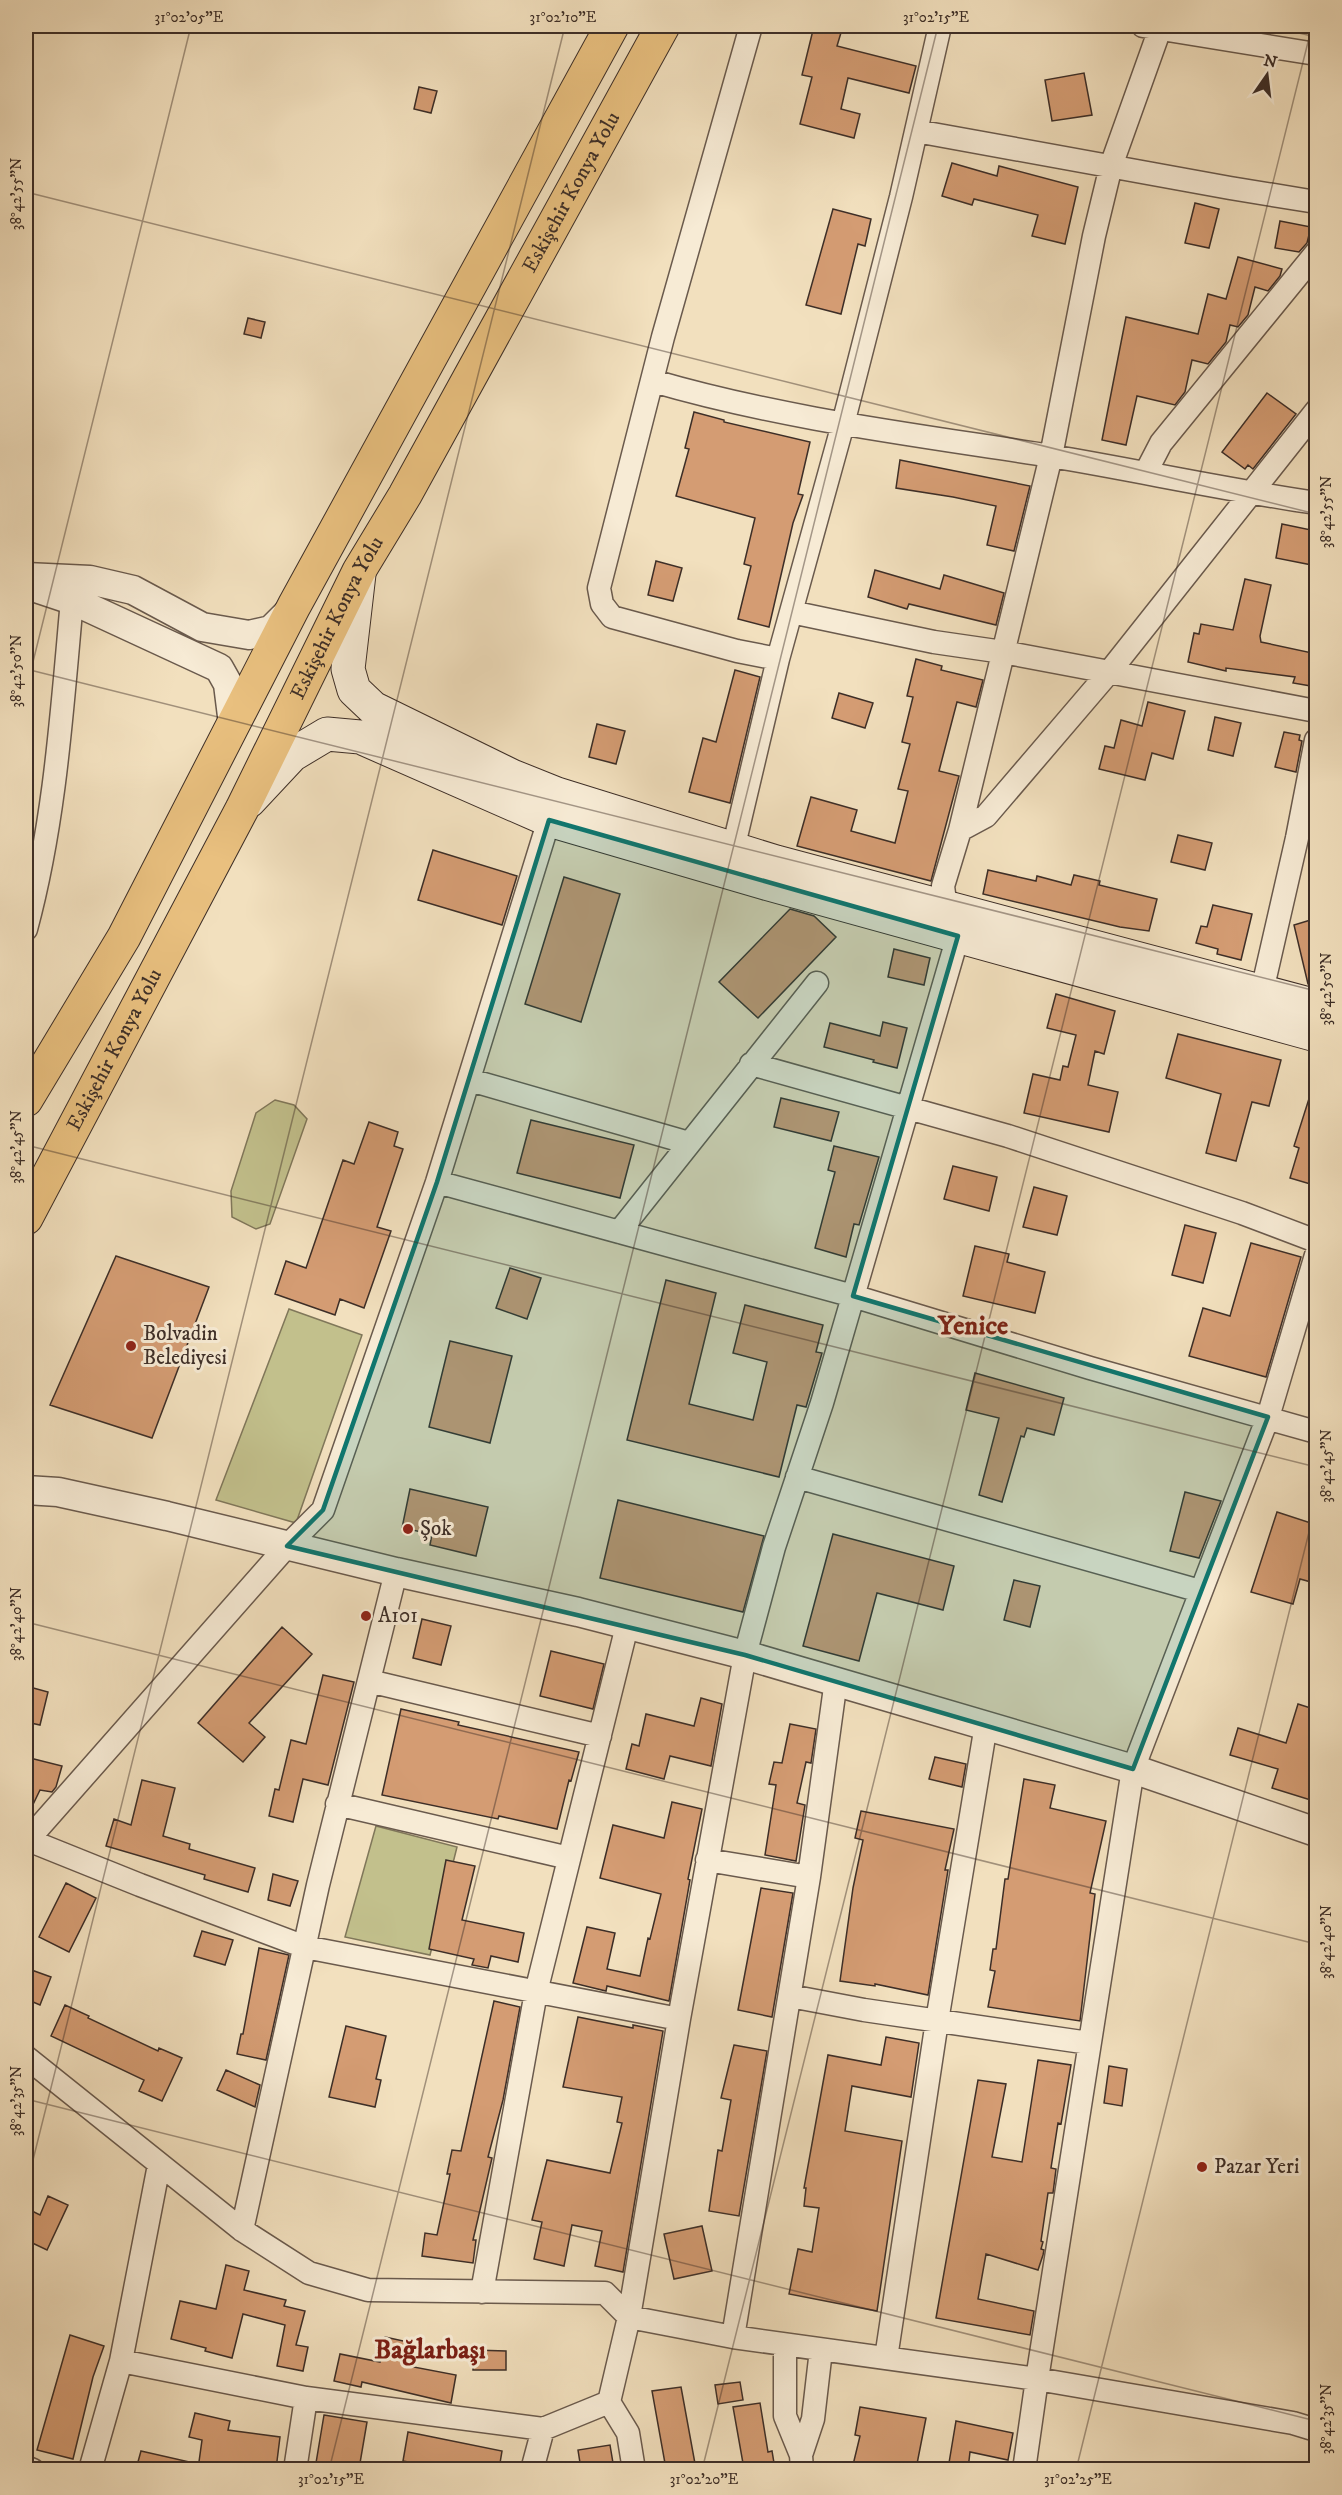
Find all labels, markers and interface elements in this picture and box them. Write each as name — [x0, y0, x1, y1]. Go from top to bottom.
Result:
text: 31°02'05"E — [155, 8, 224, 27]
text: 31°02'10"E — [530, 8, 597, 27]
text: 31°02'15"E — [903, 8, 969, 27]
north arrow — [1237, 45, 1297, 105]
text: N — [1262, 50, 1279, 73]
street label: Eskişehir Konya Yolu — [517, 107, 626, 277]
text: 38°42'55"N — [7, 158, 26, 230]
text: 38°42'55"N — [1317, 476, 1336, 548]
street label: Eskişehir Konya Yolu — [285, 532, 390, 704]
text: 38°42'50"N — [7, 634, 26, 708]
text: 38°42'50"N — [1317, 952, 1336, 1026]
street label: Eskişehir Konya Yolu — [61, 964, 168, 1136]
text: 38°42'45"N — [7, 1110, 26, 1184]
district label: Yenice — [937, 1309, 1008, 1343]
place label: Bolvadin Belediyesi — [143, 1321, 227, 1371]
marker: Bolvadin Belediyesi — [124, 1339, 138, 1353]
text: 38°42'45"N — [1317, 1429, 1336, 1503]
place label: Şok — [420, 1516, 452, 1542]
marker: Şok — [401, 1522, 415, 1536]
text: 38°42'40"N — [7, 1587, 26, 1661]
place label: A101 — [378, 1603, 418, 1629]
marker: A101 — [359, 1609, 373, 1623]
text: 38°42'40"N — [1317, 1905, 1336, 1979]
text: 38°42'35"N — [7, 2066, 26, 2136]
place label: Pazar Yeri — [1214, 2154, 1299, 2180]
marker: Pazar Yeri — [1195, 2160, 1209, 2174]
district label: Bağlarbaşı — [374, 2333, 486, 2367]
text: 38°42'35"N — [1317, 2384, 1336, 2454]
text: 31°02'15"E — [298, 2470, 364, 2489]
text: 31°02'20"E — [670, 2470, 739, 2489]
text: 31°02'25"E — [1044, 2470, 1112, 2489]

